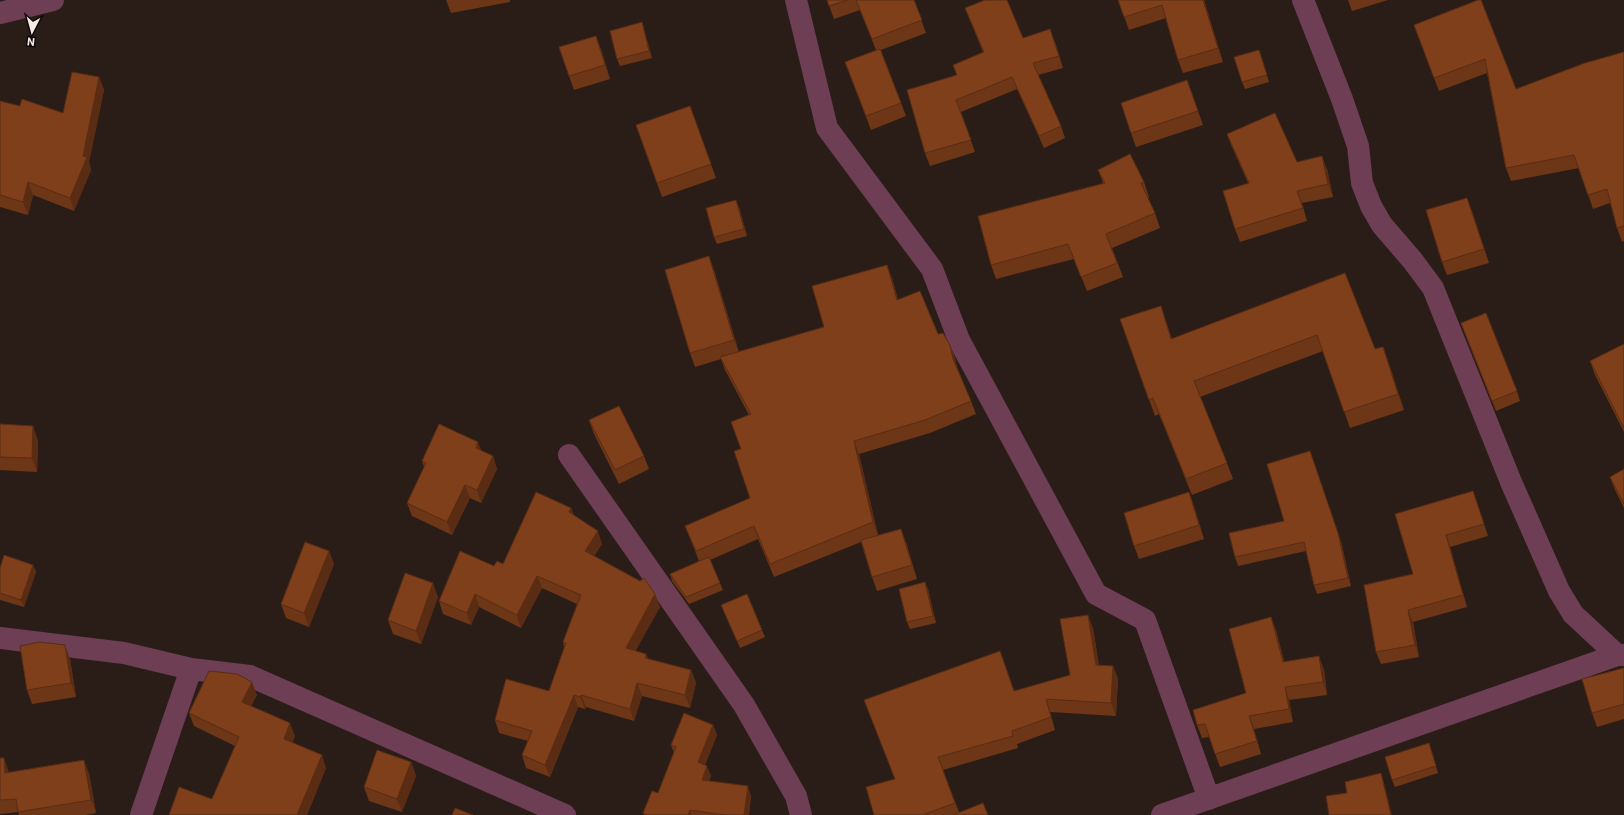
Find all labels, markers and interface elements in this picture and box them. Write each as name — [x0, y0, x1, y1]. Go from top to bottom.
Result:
north arrow — [12, 12, 52, 52]
text: N — [26, 35, 36, 48]

